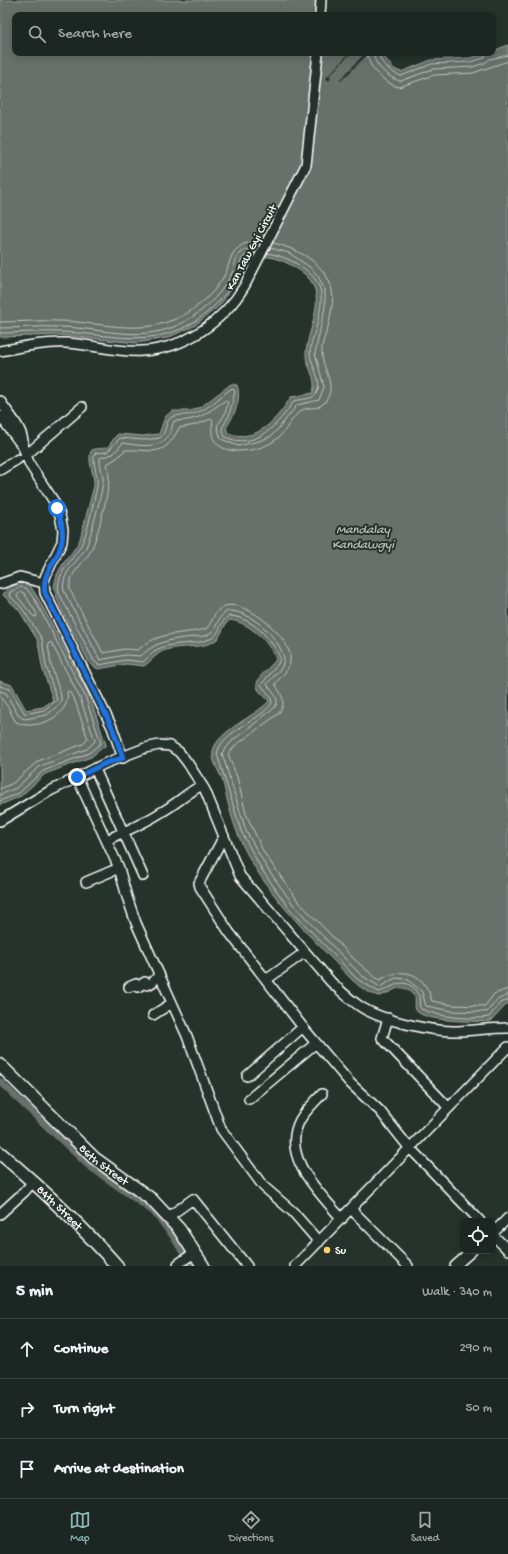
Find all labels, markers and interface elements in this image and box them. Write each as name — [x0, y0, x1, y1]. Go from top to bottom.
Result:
search box — [12, 12, 496, 56]
icon: search — [26, 23, 48, 45]
text: Search here — [58, 25, 132, 43]
street label: Kan Taw Gyi Circuit — [224, 202, 282, 293]
route start — [48, 499, 66, 517]
water label: Mandalay Kandawgyi — [332, 523, 396, 553]
route end — [68, 768, 86, 786]
street label: 86th Street — [75, 1142, 131, 1190]
street label: 84th Street — [33, 1183, 85, 1235]
map controls — [460, 1218, 496, 1254]
button: locate — [460, 1218, 496, 1254]
marker: Su — [322, 1245, 332, 1255]
place label: Su — [335, 1245, 347, 1259]
text: 5 min — [16, 1282, 53, 1302]
text: Walk · 340 m — [422, 1285, 492, 1300]
icon: ahead — [16, 1338, 38, 1360]
text: Continue — [54, 1340, 108, 1358]
text: 290 m — [459, 1341, 492, 1356]
icon: right — [16, 1398, 38, 1420]
text: Turn right — [54, 1400, 114, 1418]
text: 50 m — [465, 1401, 492, 1416]
icon: arrive — [16, 1458, 38, 1480]
text: Arrive at destination — [54, 1460, 184, 1478]
tab: Map — [69, 1509, 91, 1545]
tab: Directions — [229, 1509, 273, 1545]
tab: Saved — [411, 1509, 439, 1545]

